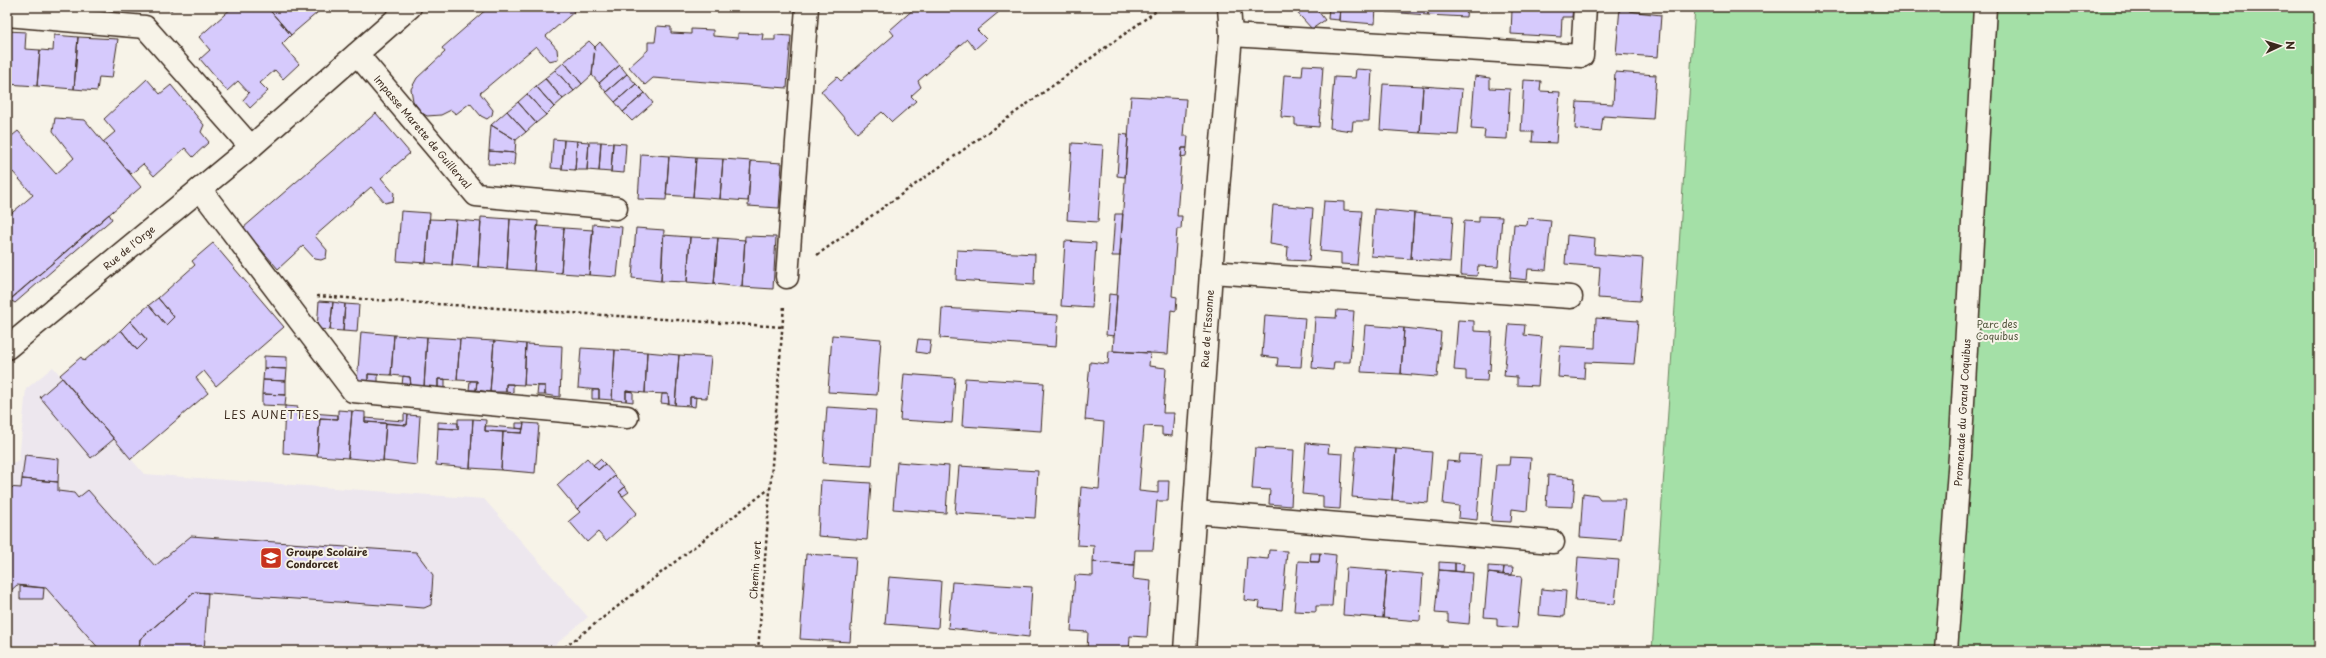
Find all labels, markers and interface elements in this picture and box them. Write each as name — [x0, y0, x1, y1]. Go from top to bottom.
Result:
north arrow — [2260, 26, 2300, 66]
text: N — [2282, 40, 2299, 50]
street label: Impasse Marette de Guillerval — [371, 72, 475, 192]
street label: Rue de l'Orge — [99, 221, 158, 273]
street label: Rue de l'Essonne — [1196, 289, 1217, 368]
park label: Parc des Coquibus — [1976, 316, 2019, 343]
street label: Promenade du Grand Coquibus — [1950, 338, 1974, 487]
district label: LES AUNETTES — [224, 406, 320, 423]
street label: Chemin vert — [745, 540, 764, 600]
place label: Groupe Scolaire Condorcet — [286, 544, 368, 571]
school or university icon: Groupe Scolaire Condorcet — [258, 545, 284, 571]

